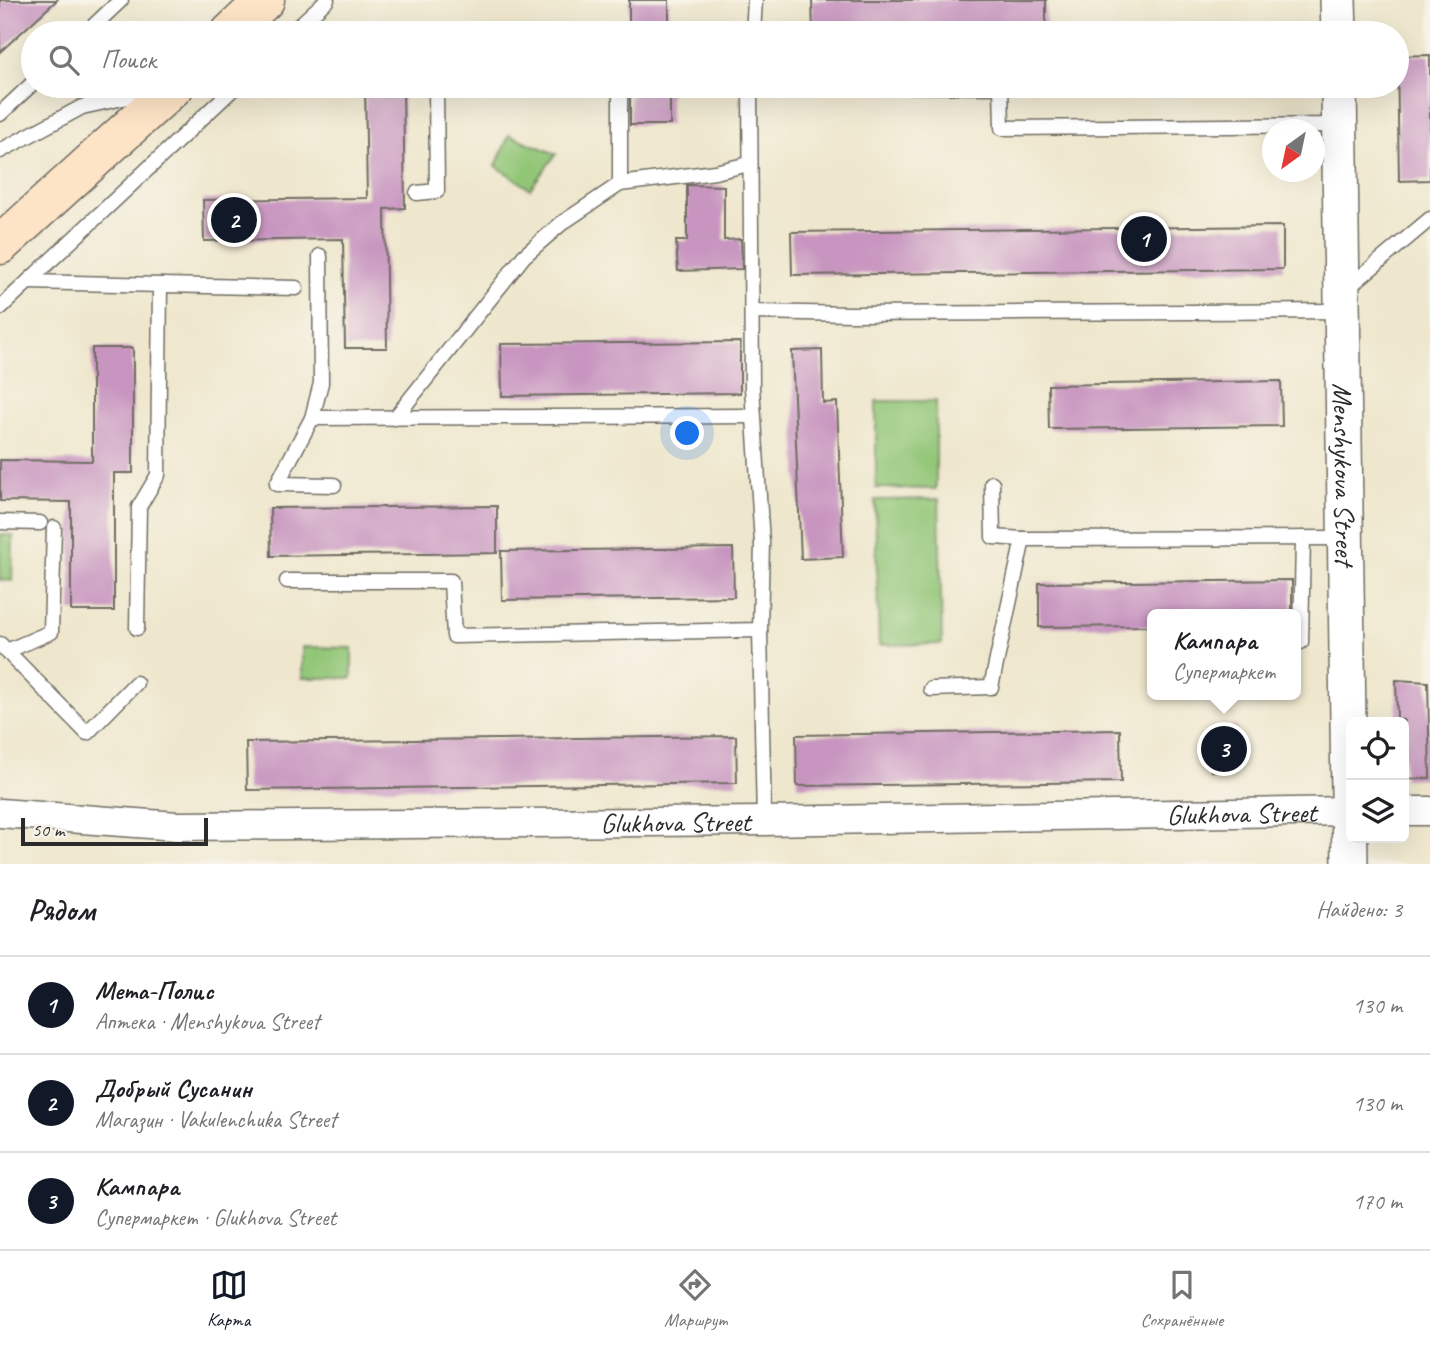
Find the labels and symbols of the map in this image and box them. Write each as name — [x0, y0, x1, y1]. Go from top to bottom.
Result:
north arrow — [1262, 119, 1325, 182]
pin: 2 — [211, 194, 257, 246]
pin: 1 — [1121, 213, 1167, 265]
street label: Menshykova Street — [1326, 382, 1363, 569]
your location — [670, 416, 704, 450]
pin: 3 — [1201, 723, 1247, 775]
street label: Glukhova Street — [1166, 794, 1319, 832]
street label: Glukhova Street — [600, 804, 753, 840]
scale bar — [21, 815, 208, 847]

